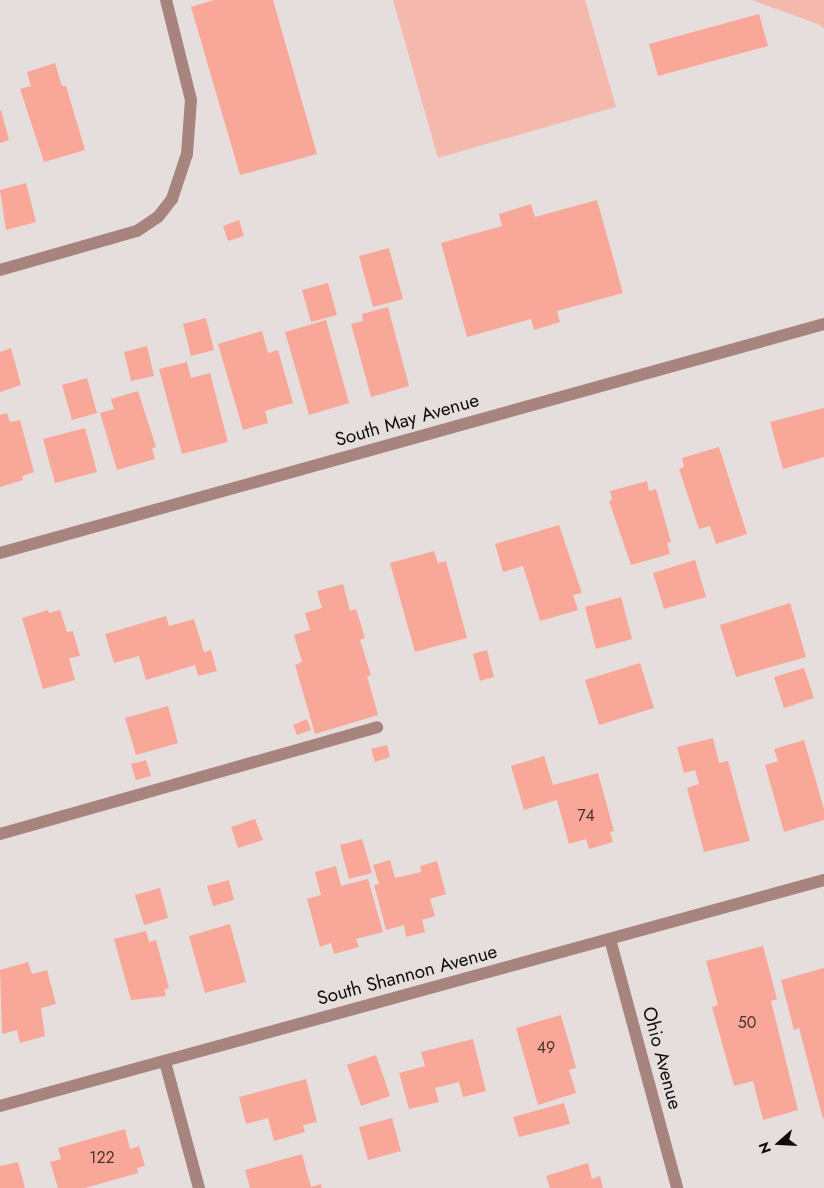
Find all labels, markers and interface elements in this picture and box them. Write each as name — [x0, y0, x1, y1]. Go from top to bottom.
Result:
street label: South May Avenue — [332, 389, 482, 451]
house number: 74 — [577, 806, 595, 826]
street label: South Shannon Avenue — [314, 940, 500, 1010]
street label: Ohio Avenue — [637, 1004, 687, 1112]
house number: 50 — [738, 1013, 756, 1033]
house number: 49 — [537, 1038, 555, 1058]
north arrow — [754, 1118, 804, 1168]
text: N — [754, 1139, 776, 1156]
house number: 122 — [89, 1148, 115, 1168]

